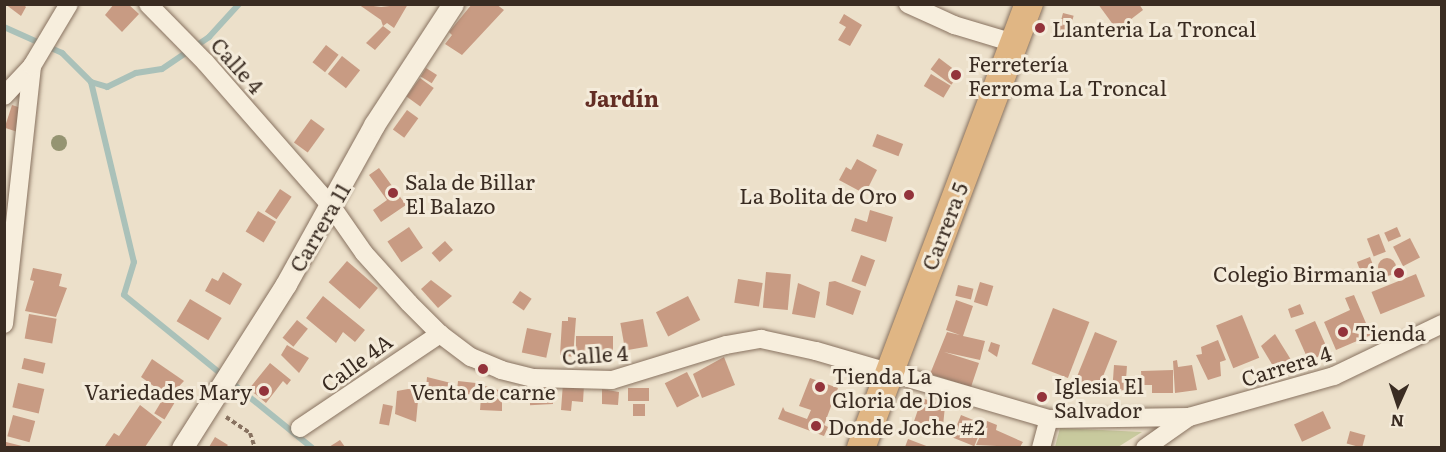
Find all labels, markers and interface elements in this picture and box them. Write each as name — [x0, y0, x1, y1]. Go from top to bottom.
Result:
place label: Llanteria La Troncal — [1052, 15, 1256, 41]
marker: Llanteria La Troncal — [1033, 21, 1047, 35]
street label: Calle 4 — [206, 32, 270, 98]
place label: Ferretería Ferroma La Troncal — [968, 50, 1167, 100]
marker: Ferretería Ferroma La Troncal — [949, 68, 963, 82]
district label: Jardín — [585, 85, 659, 111]
place label: Sala de Billar El Balazo — [405, 168, 535, 218]
street label: Carrera 11 — [283, 178, 355, 276]
street label: Carrera 5 — [916, 179, 972, 273]
place label: La Bolita de Oro — [739, 182, 897, 208]
marker: Sala de Billar El Balazo — [386, 186, 400, 200]
marker: La Bolita de Oro — [902, 188, 916, 202]
place label: Colegio Birmania — [1213, 260, 1387, 286]
marker: Colegio Birmania — [1392, 266, 1406, 280]
place label: Tienda — [1355, 319, 1426, 345]
marker: Tienda — [1336, 325, 1350, 339]
street label: Calle 4A — [316, 328, 396, 396]
street label: Calle 4 — [561, 339, 629, 369]
street label: Carrera 4 — [1238, 339, 1334, 391]
marker: Venta de carne — [476, 362, 490, 376]
place label: Tienda La Gloria de Dios — [832, 362, 971, 412]
place label: Iglesia El Salvador — [1054, 372, 1144, 422]
north arrow — [1368, 374, 1428, 434]
place label: Variedades Mary — [84, 378, 252, 404]
place label: Venta de carne — [410, 378, 556, 404]
marker: Tienda La Gloria de Dios — [813, 380, 827, 394]
marker: Variedades Mary — [257, 384, 271, 398]
marker: Iglesia El Salvador — [1035, 390, 1049, 404]
text: N — [1390, 410, 1404, 434]
place label: Donde Joche #2 — [828, 413, 985, 439]
marker: Donde Joche #2 — [809, 419, 823, 433]

